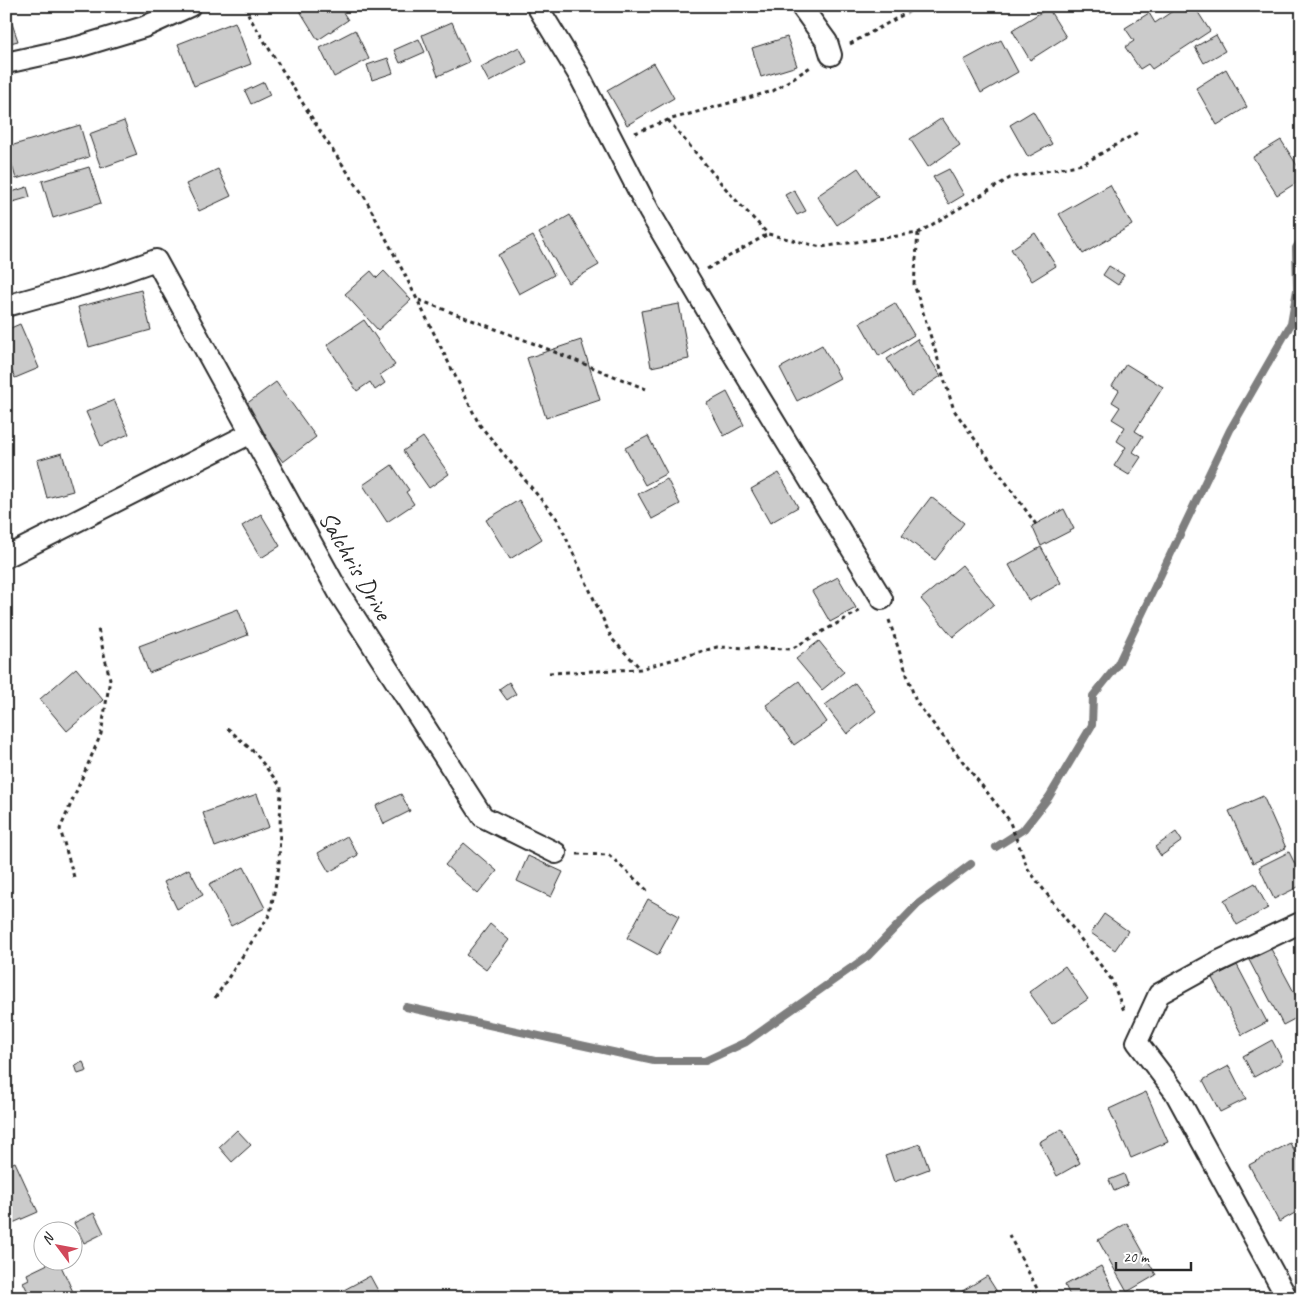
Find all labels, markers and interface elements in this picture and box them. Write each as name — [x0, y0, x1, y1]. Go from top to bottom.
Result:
street label: Salchris Drive — [311, 506, 400, 627]
north arrow — [32, 1222, 82, 1272]
text: N — [38, 1229, 58, 1248]
scale bar — [1116, 1239, 1190, 1271]
text: 20 m — [1123, 1248, 1150, 1267]

